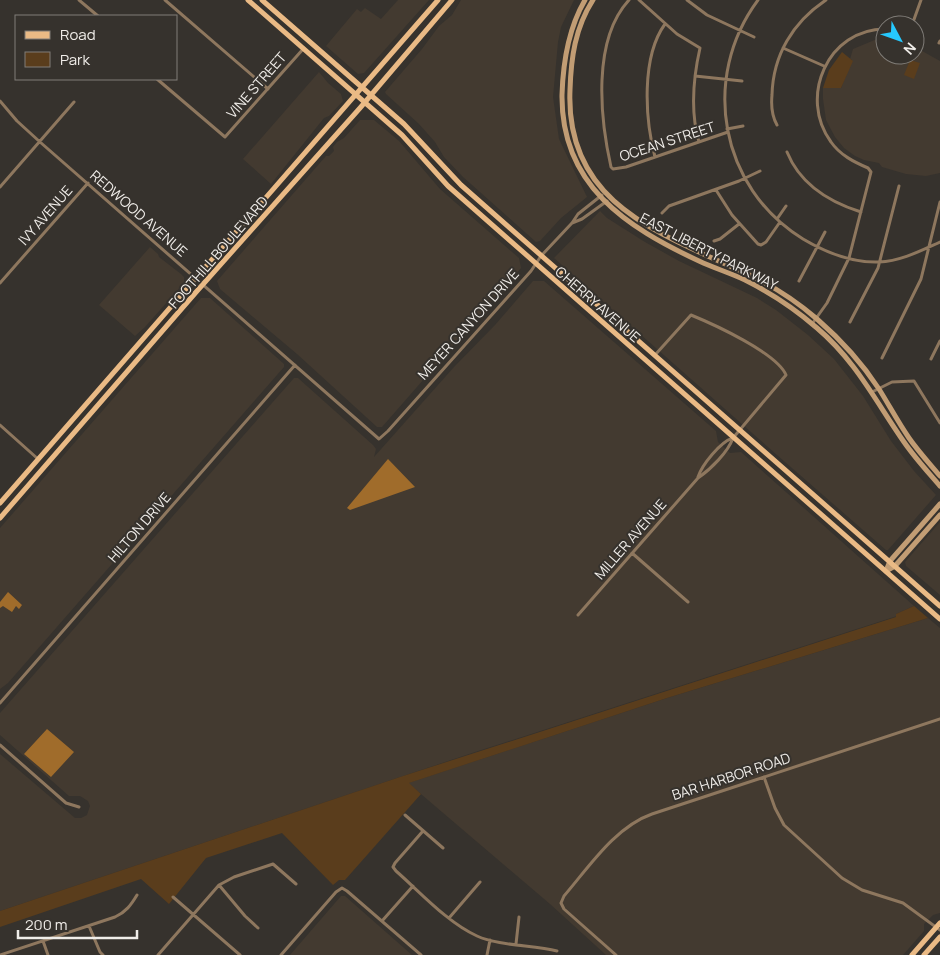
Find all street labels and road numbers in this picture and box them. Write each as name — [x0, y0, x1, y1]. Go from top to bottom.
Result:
street label: VINE STREET — [222, 47, 291, 122]
street label: OCEAN STREET — [617, 116, 718, 165]
street label: REDWOOD AVENUE — [86, 166, 192, 260]
street label: IVY AVENUE — [14, 181, 76, 249]
street label: FOOTHILL BOULEVARD — [164, 192, 272, 312]
street label: EAST LIBERTY PARKWAY — [637, 208, 781, 294]
street label: CHERRY AVENUE — [551, 262, 645, 346]
street label: MEYER CANYON DRIVE — [413, 265, 523, 383]
street label: HILTON DRIVE — [103, 488, 175, 566]
street label: MILLER AVENUE — [590, 495, 670, 583]
street label: BAR HARBOR ROAD — [669, 748, 793, 804]

